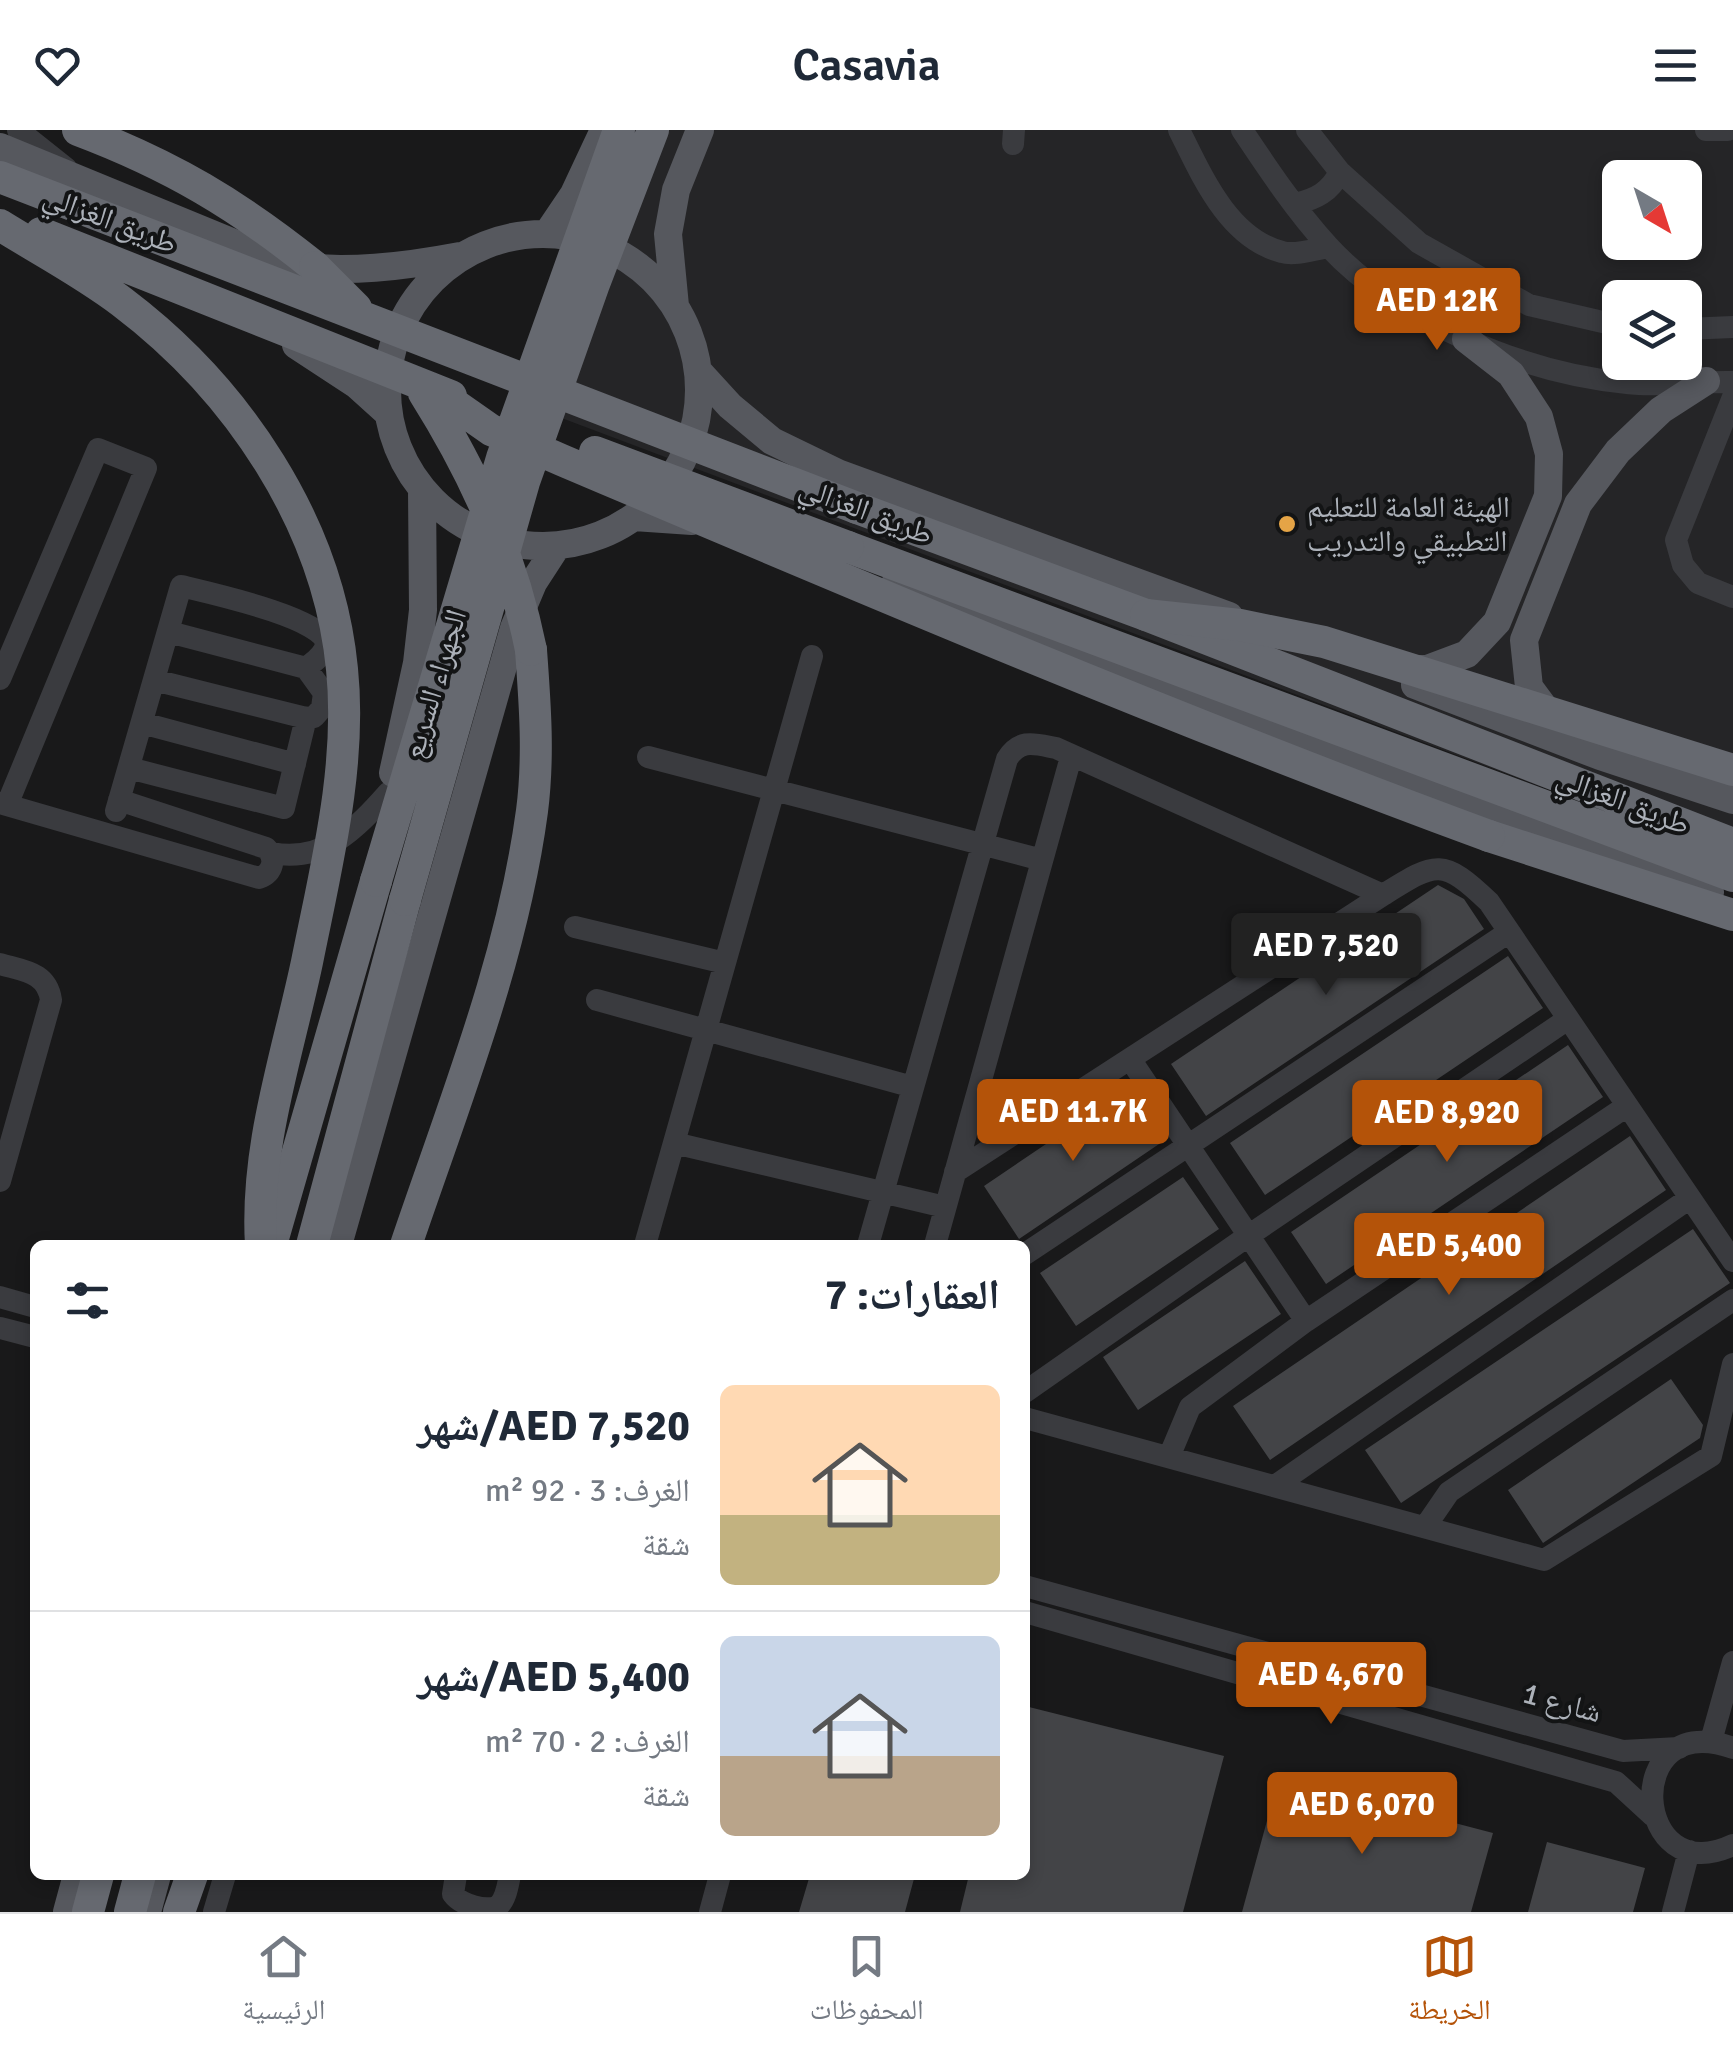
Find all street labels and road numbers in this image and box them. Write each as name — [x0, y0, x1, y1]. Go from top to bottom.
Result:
street label: طريق الغزالي — [36, 178, 182, 267]
street label: طريق الغزالي — [792, 469, 938, 558]
street label: الجهراء السريع — [395, 605, 475, 763]
street label: طريق الغزالي — [1549, 759, 1695, 848]
street label: شارع 1 — [1519, 1675, 1605, 1731]

